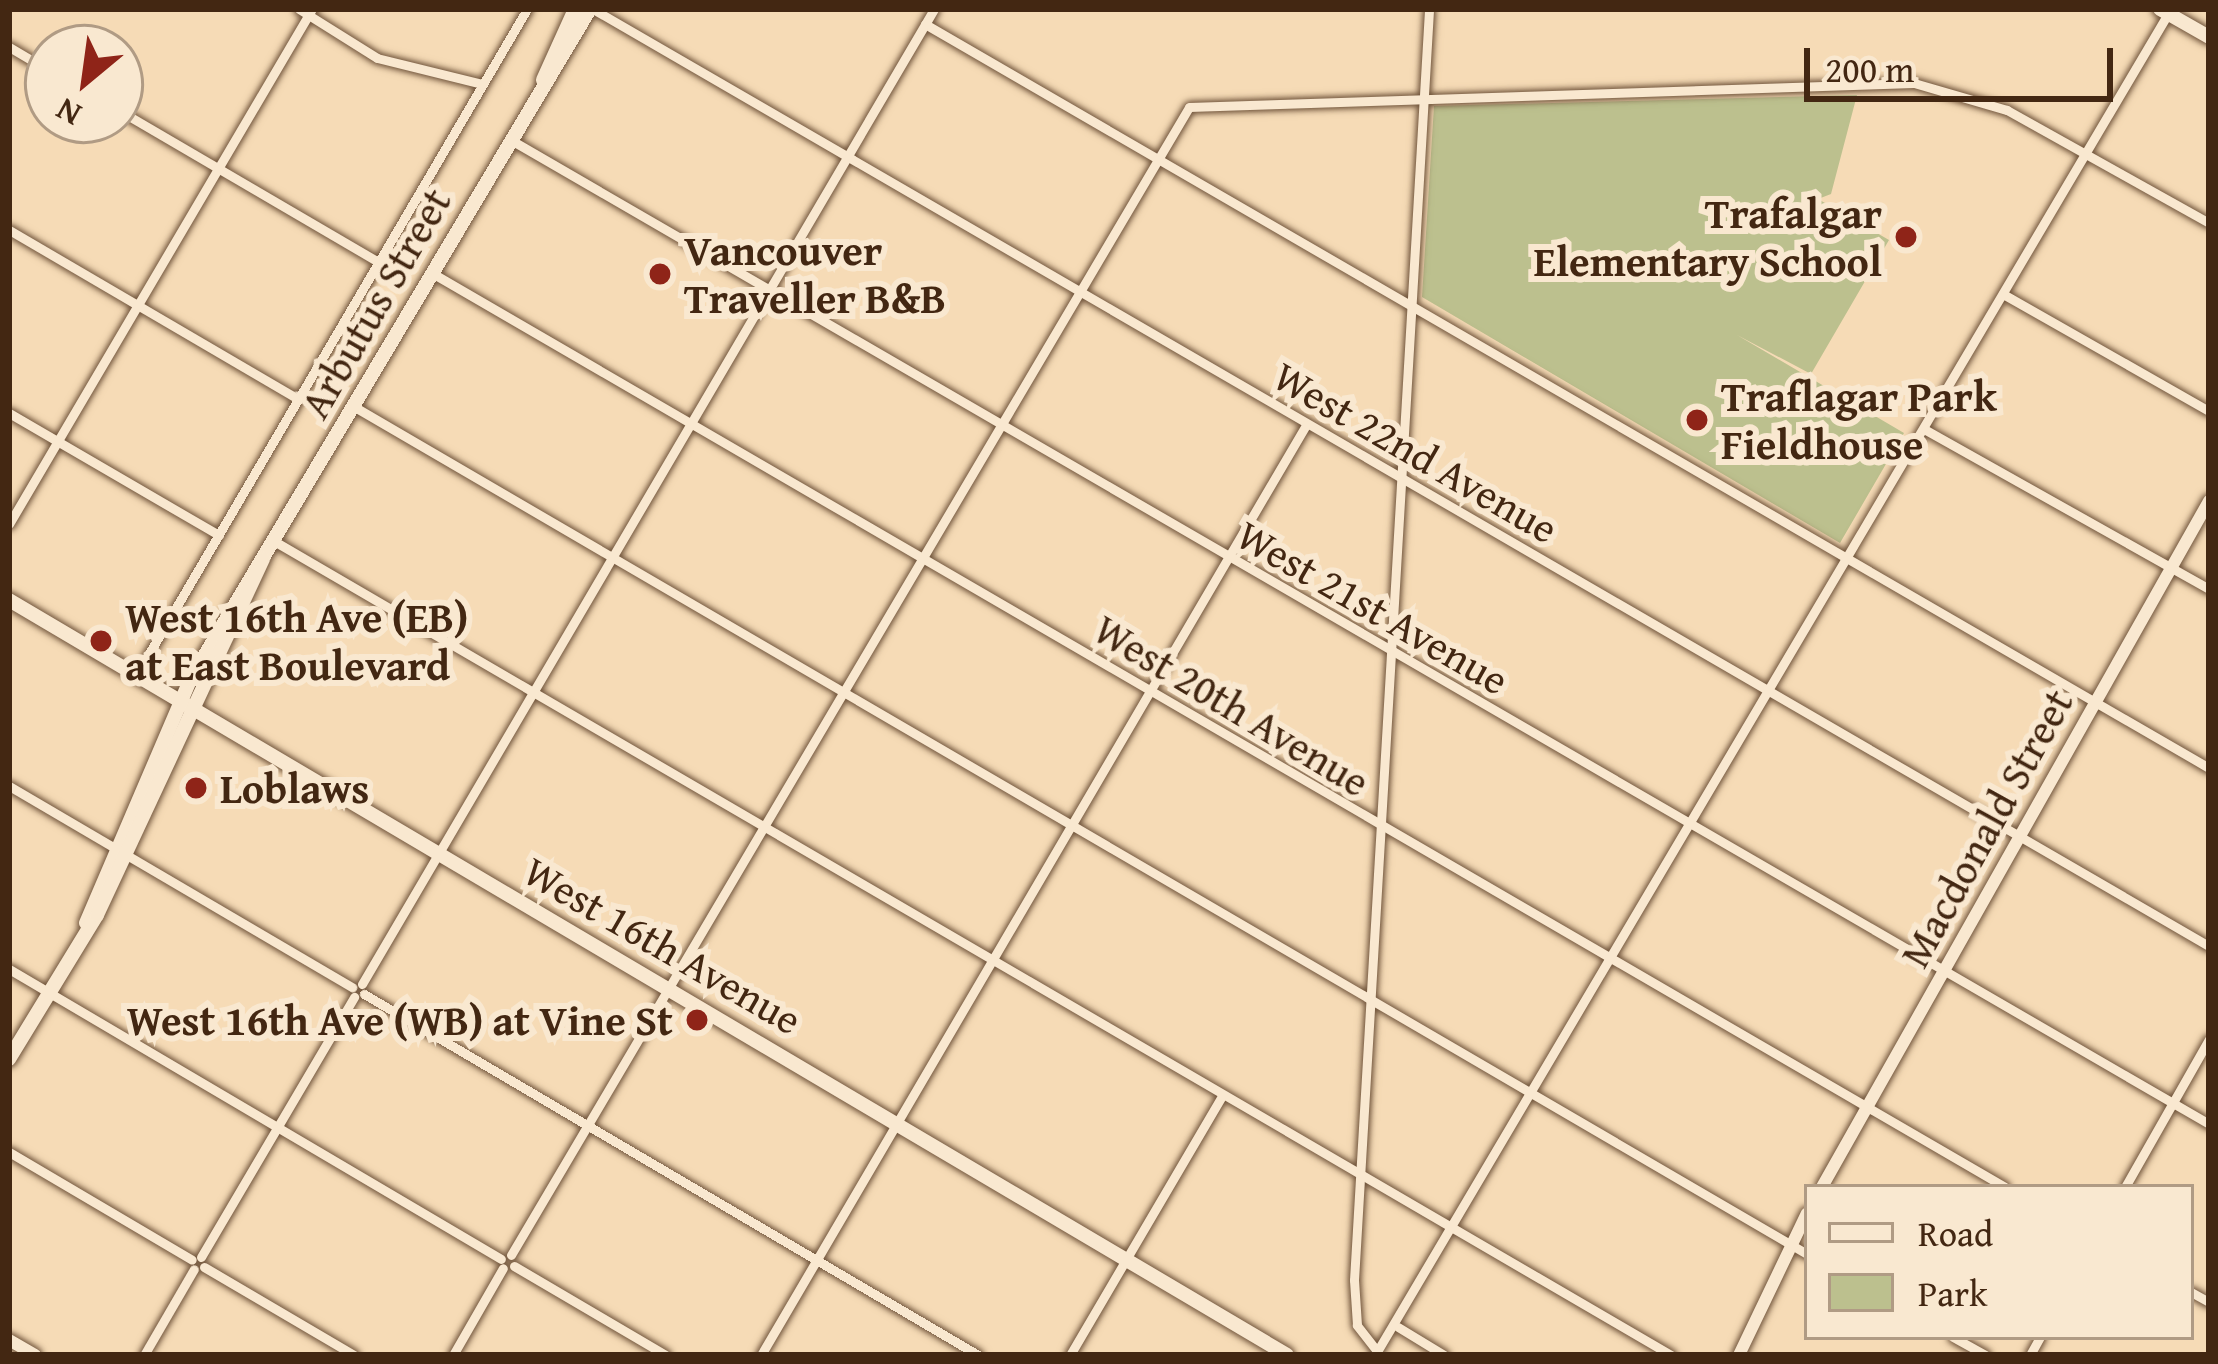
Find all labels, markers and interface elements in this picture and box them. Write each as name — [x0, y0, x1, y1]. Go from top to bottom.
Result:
north arrow — [24, 24, 144, 144]
scale bar — [1810, 24, 2119, 98]
text: 200 m — [1825, 42, 1914, 95]
text: N — [47, 87, 89, 139]
street label: Arbutus Street — [289, 179, 461, 427]
place label: Trafalgar Elementary School — [1534, 188, 1882, 286]
marker: Trafalgar Elementary School — [1893, 224, 1919, 250]
place label: Vancouver Traveller B&B — [684, 225, 946, 324]
marker: Vancouver Traveller B&B — [647, 261, 673, 287]
street label: West 22nd Avenue — [1265, 350, 1567, 554]
place label: Traflagar Park Fieldhouse — [1721, 371, 1997, 470]
marker: Traflagar Park Fieldhouse — [1684, 407, 1710, 433]
street label: West 21st Avenue — [1228, 509, 1518, 705]
place label: West 16th Ave (EB) at East Boulevard — [125, 592, 468, 690]
street label: West 20th Avenue — [1085, 603, 1379, 807]
marker: West 16th Ave (EB) at East Boulevard — [88, 628, 114, 654]
street label: Macdonald Street — [1889, 680, 2083, 976]
place label: Loblaws — [220, 763, 369, 813]
marker: Loblaws — [183, 775, 209, 801]
street label: West 16th Avenue — [515, 845, 811, 1045]
place label: West 16th Ave (WB) at Vine St — [127, 995, 673, 1045]
marker: West 16th Ave (WB) at Vine St — [684, 1007, 710, 1033]
legend — [1804, 1184, 2194, 1340]
text: Road — [1918, 1206, 1993, 1259]
text: Park — [1918, 1266, 1988, 1319]

